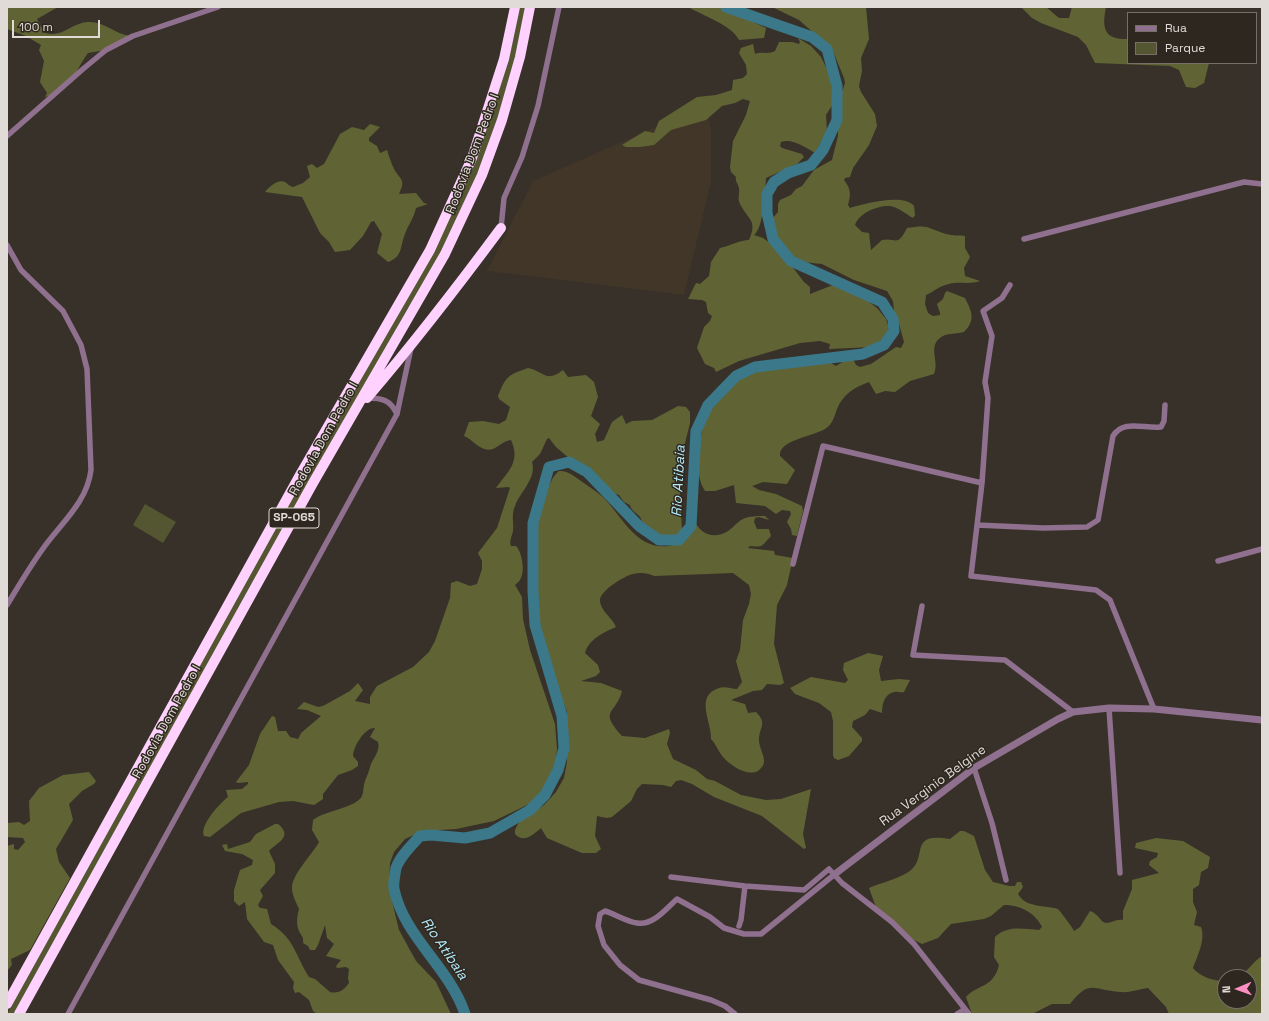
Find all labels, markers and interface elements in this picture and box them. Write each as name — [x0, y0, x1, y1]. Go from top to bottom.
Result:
scale bar — [14, 12, 102, 38]
legend — [1127, 12, 1257, 64]
text: 100 m — [19, 19, 53, 35]
text: Rua — [1165, 20, 1187, 36]
text: Parque — [1165, 40, 1205, 56]
street label: Rodovia Dom Pedro I — [443, 92, 503, 216]
street label: Rodovia Dom Pedro I — [286, 379, 362, 499]
water label: Rio Atibaia — [669, 445, 689, 517]
road number: SP-065 — [269, 508, 319, 528]
street label: Rodovia Dom Pedro I — [129, 662, 205, 782]
street label: Rua Verginio Belgine — [877, 742, 989, 830]
water label: Rio Atibaia — [417, 915, 471, 983]
north arrow — [1217, 969, 1257, 1009]
text: N — [1219, 985, 1233, 993]

